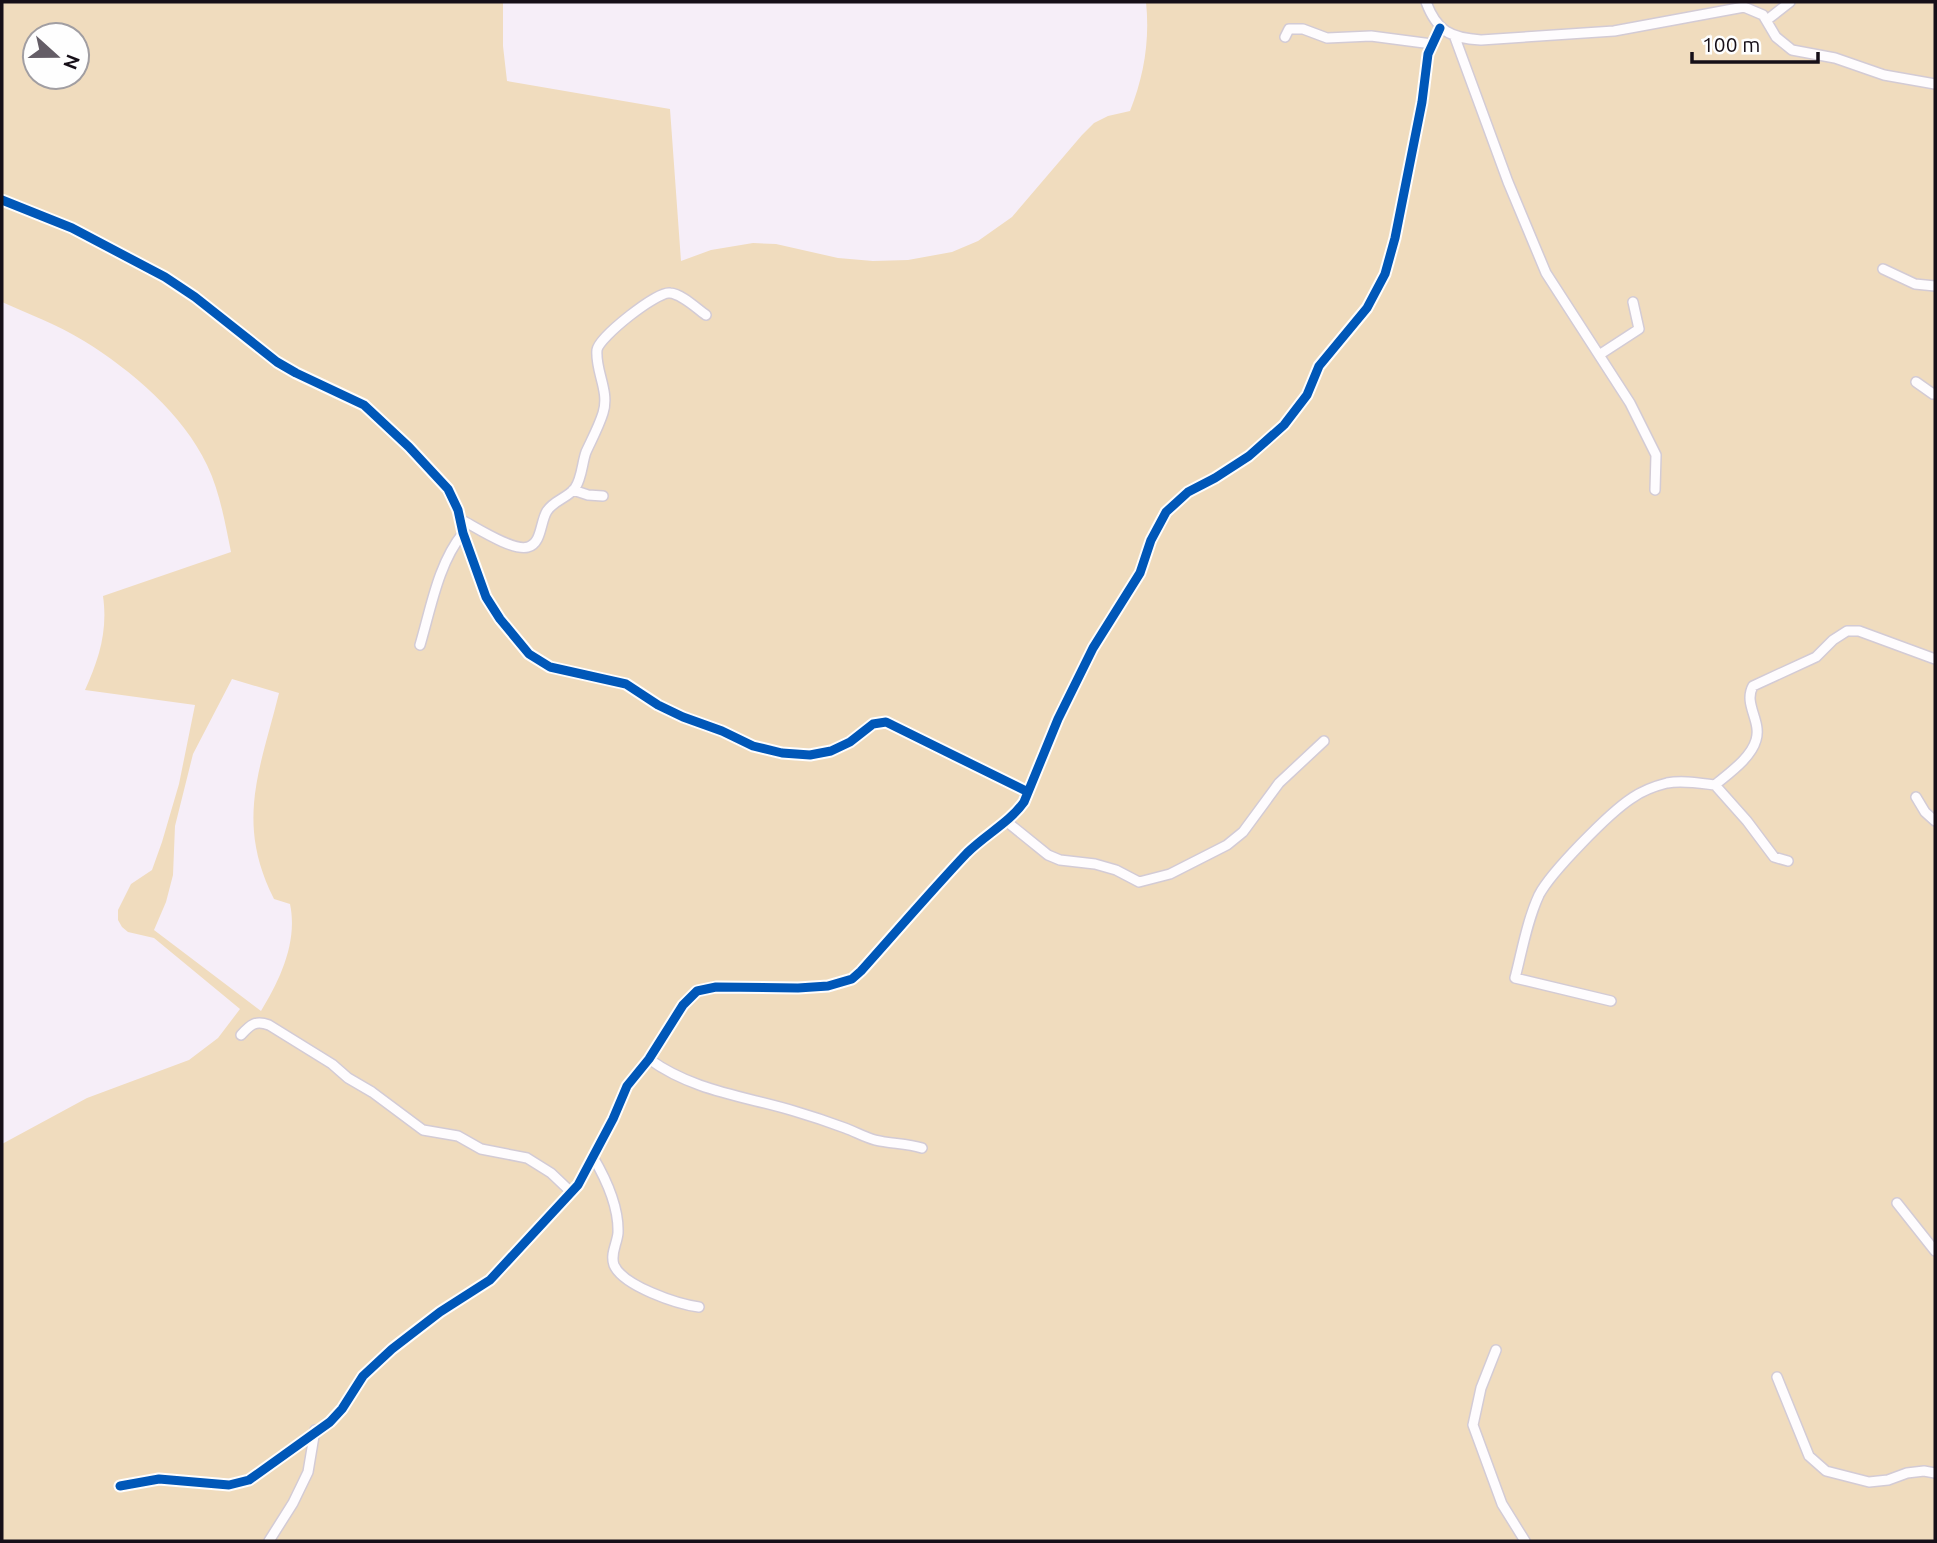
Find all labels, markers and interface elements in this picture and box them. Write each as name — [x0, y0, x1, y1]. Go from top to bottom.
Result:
north arrow — [21, 21, 91, 91]
scale bar — [1692, 21, 1818, 65]
text: 100 m — [1702, 32, 1760, 56]
text: N — [59, 52, 85, 73]

